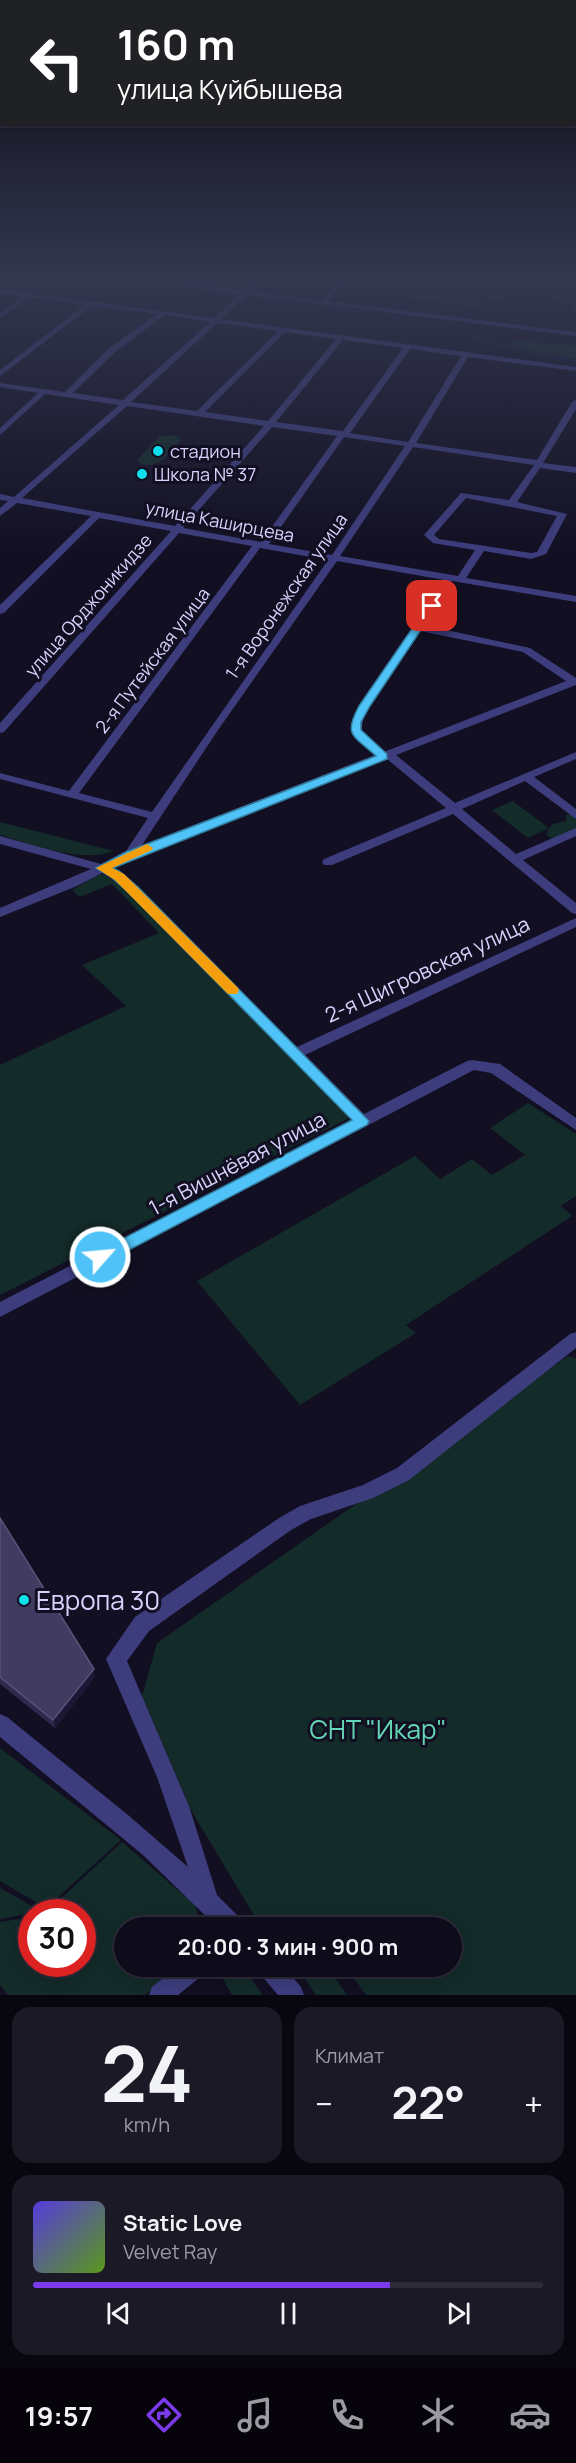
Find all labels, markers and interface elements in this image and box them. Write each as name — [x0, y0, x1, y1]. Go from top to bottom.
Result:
text: 160 m — [117, 15, 235, 73]
icon: left — [18, 24, 96, 102]
text: улица Куйбышева — [117, 70, 343, 107]
place label: стадион — [170, 439, 241, 463]
marker: стадион — [151, 444, 165, 458]
place label: Школа № 37 — [154, 462, 256, 486]
marker: Школа № 37 — [135, 467, 149, 481]
street label: улица Каширцева — [144, 495, 296, 547]
street label: 1-я Воронежская улица — [220, 508, 352, 684]
street label: улица Орджоникидзе — [19, 528, 157, 682]
pin — [406, 580, 457, 631]
street label: 2-я Путейская улица — [89, 582, 215, 738]
icon: arrive — [415, 589, 448, 622]
street label: 2-я Щигровская улица — [320, 909, 534, 1029]
street label: 1-я Вишнёвая улица — [144, 1105, 330, 1221]
position arrow — [68, 1225, 132, 1289]
place label: Европа 30 — [36, 1582, 160, 1618]
marker: Европа 30 — [17, 1593, 31, 1607]
park label: СНТ "Икар" — [309, 1711, 447, 1747]
speed limit sign: 30 — [18, 1899, 96, 1977]
text: 20:00 · 3 мин · 900 m — [178, 1932, 398, 1962]
text: 24 — [101, 2019, 193, 2125]
text: Климат — [315, 2042, 384, 2069]
text: 22° — [391, 2071, 465, 2133]
text: − — [315, 2081, 333, 2126]
text: + — [524, 2081, 543, 2126]
text: km/h — [124, 2111, 170, 2138]
text: Static Love — [123, 2208, 242, 2238]
text: Velvet Ray — [123, 2238, 217, 2265]
icon: previous — [102, 2297, 135, 2330]
icon: pause — [272, 2297, 305, 2330]
icon: next — [442, 2297, 475, 2330]
icon: directions — [143, 2394, 185, 2436]
icon: music — [234, 2394, 276, 2436]
icon: phone — [326, 2394, 368, 2436]
icon: climate — [417, 2394, 459, 2436]
icon: car — [509, 2394, 551, 2436]
text: 19:57 — [25, 2397, 93, 2434]

